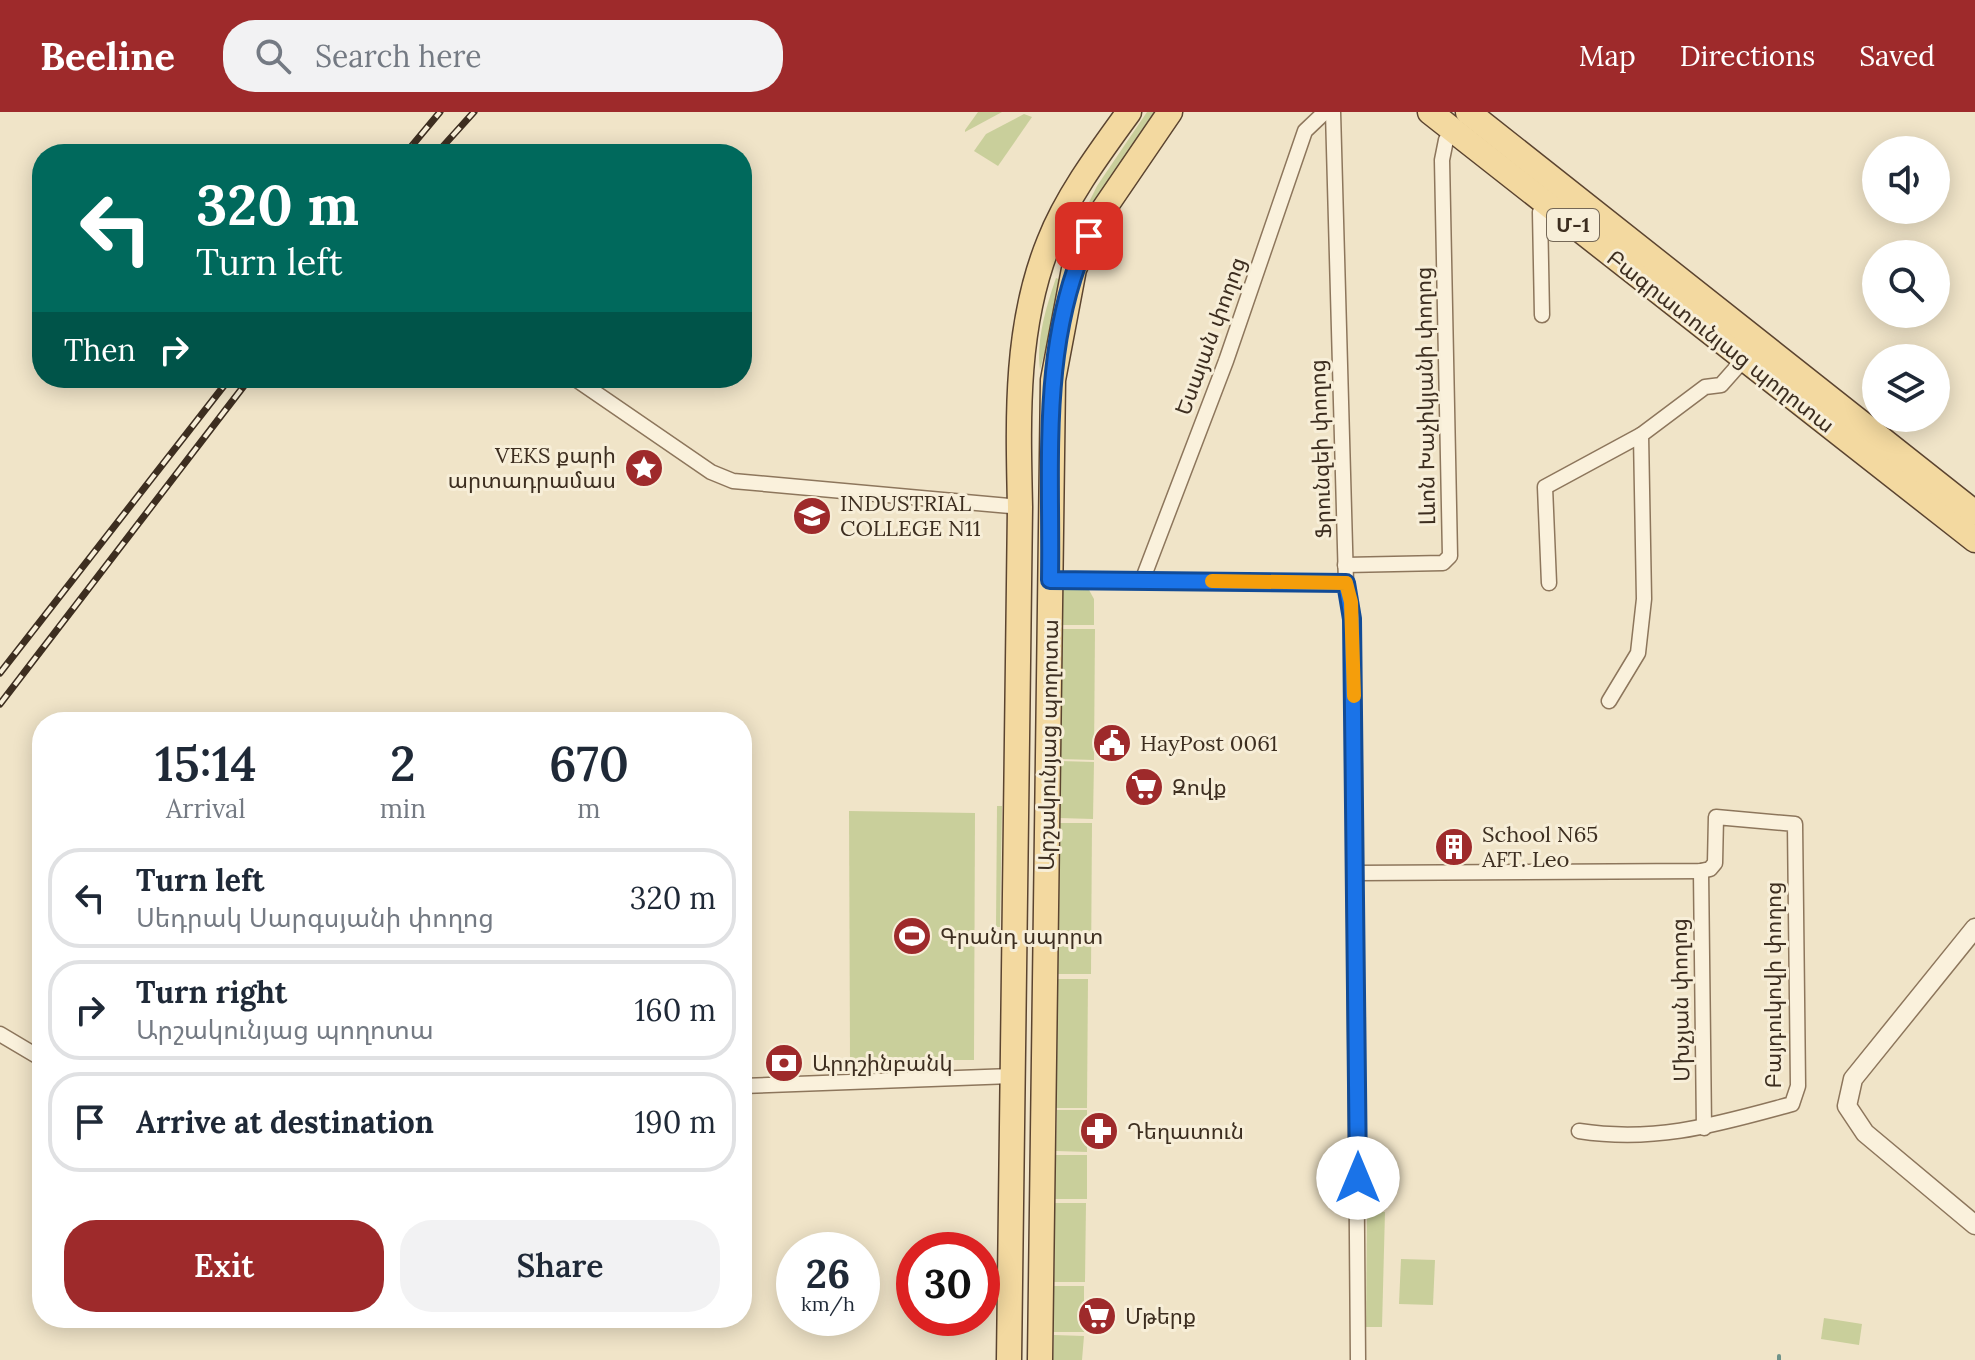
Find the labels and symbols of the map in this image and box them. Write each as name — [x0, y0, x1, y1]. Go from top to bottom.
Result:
pin — [1055, 202, 1123, 270]
road number: Մ-1 — [1547, 209, 1599, 241]
street label: Բագրատունյաց պողոտա — [1601, 243, 1841, 439]
street label: Եսայան փողոց — [1168, 253, 1252, 419]
street label: Լևոն Խաչիկյանի փողոց — [1409, 267, 1441, 525]
street label: Ֆրունզեի փողոց — [1303, 359, 1337, 539]
place label: VEKS քարի արտադրամաս — [448, 441, 616, 494]
place icon: VEKS քարի արտադրամաս — [623, 447, 665, 489]
place label: INDUSTRIAL COLLEGE N11 — [840, 489, 981, 542]
school or university icon: INDUSTRIAL COLLEGE N11 — [791, 495, 833, 537]
street label: Արշակունյաց պողոտա — [1032, 619, 1064, 871]
public building icon: HayPost 0061 — [1091, 722, 1133, 764]
place label: HayPost 0061 — [1140, 729, 1278, 757]
supermarket icon: Զովք — [1123, 766, 1165, 808]
place label: Զովք — [1172, 773, 1227, 801]
place label: School N65 AFT. Leo — [1481, 820, 1598, 873]
building icon: School N65 AFT. Leo — [1433, 826, 1475, 868]
street label: Բայդուկովի փողոց — [1759, 882, 1787, 1088]
sports icon: Գրանդ սպորտ — [891, 915, 933, 957]
street label: Մխչյան փողոց — [1665, 918, 1695, 1082]
place label: Գրանդ սպորտ — [940, 922, 1103, 950]
bank icon: Արդշինբանկ — [763, 1042, 805, 1084]
place label: Արդշինբանկ — [812, 1049, 953, 1077]
pharmacy icon: Դեղատուն — [1078, 1110, 1120, 1152]
place label: Դեղատուն — [1127, 1117, 1244, 1145]
position arrow — [1316, 1136, 1400, 1220]
speed limit sign: 30 — [896, 1232, 1000, 1336]
supermarket icon: Մթերք — [1076, 1295, 1118, 1337]
place label: Մթերք — [1125, 1302, 1196, 1330]

